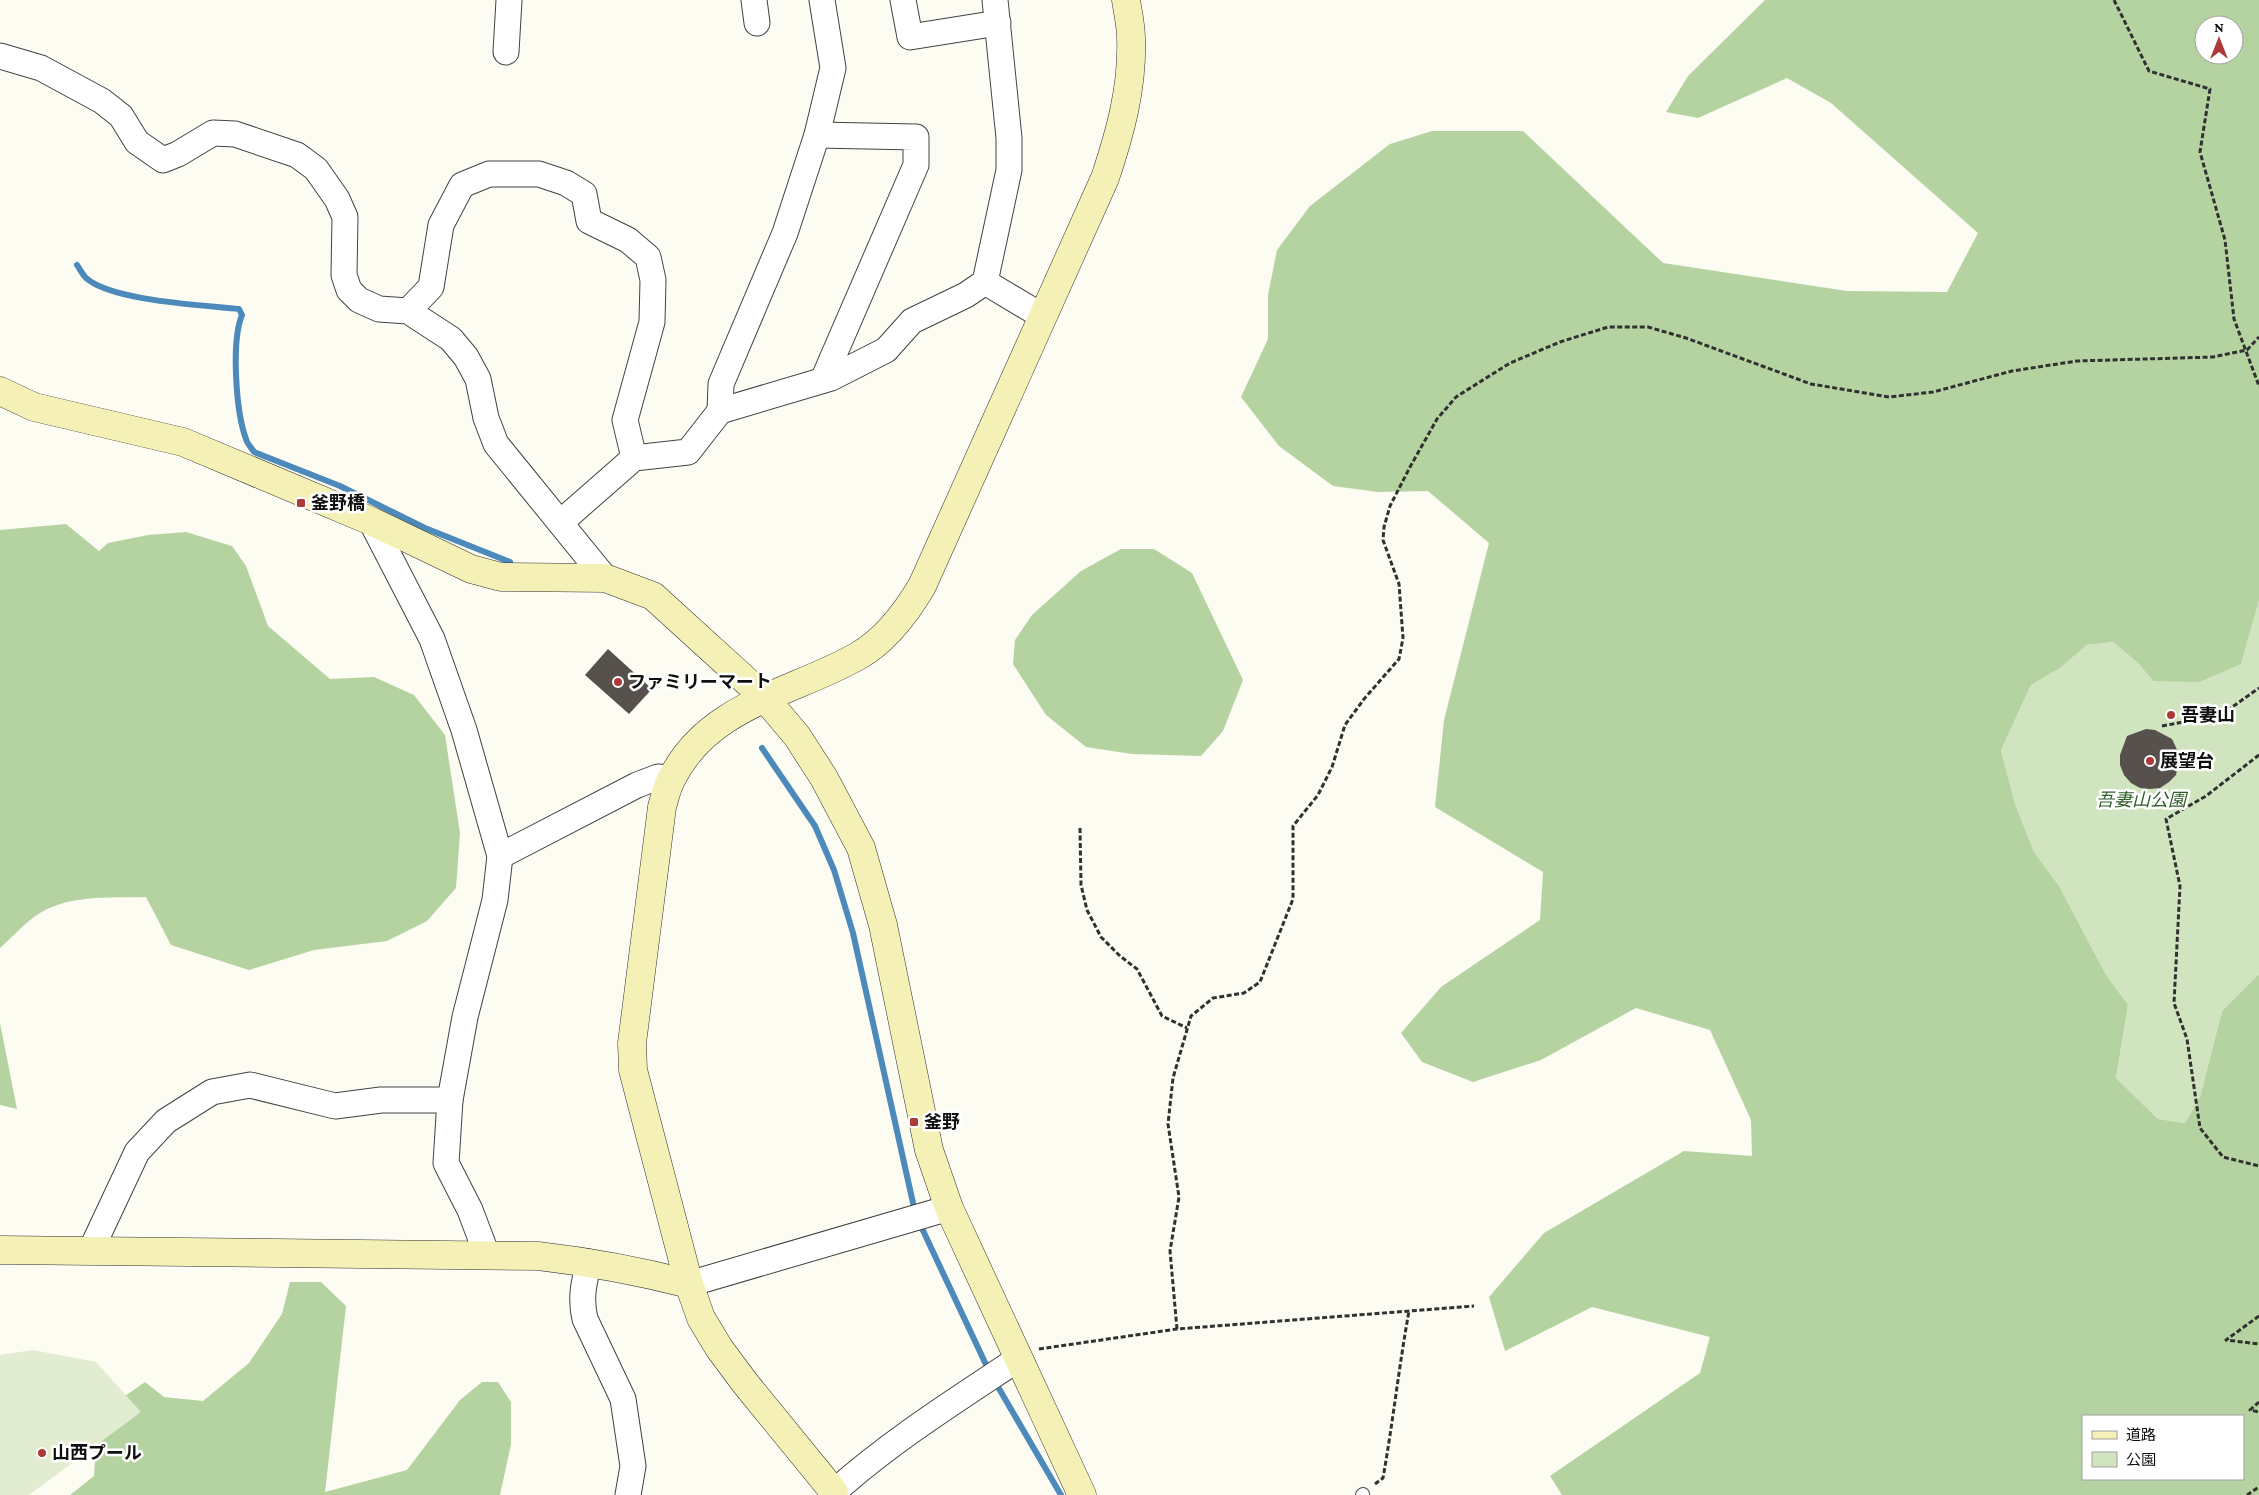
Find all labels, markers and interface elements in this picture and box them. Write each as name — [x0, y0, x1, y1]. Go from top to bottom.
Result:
north arrow — [2194, 15, 2244, 65]
text: N — [2214, 19, 2224, 35]
place label: 釜野橋 — [311, 493, 365, 513]
marker: 釜野橋 — [295, 497, 307, 509]
place label: ファミリーマート — [628, 672, 772, 692]
marker: ファミリーマート — [612, 676, 624, 688]
place label: 吾妻山 — [2181, 705, 2235, 725]
marker: 吾妻山 — [2165, 709, 2177, 721]
place label: 展望台 — [2160, 751, 2214, 771]
marker: 展望台 — [2144, 755, 2156, 767]
park label: 吾妻山公園 — [2096, 790, 2189, 810]
place label: 釜野 — [924, 1112, 960, 1132]
marker: 釜野 — [908, 1116, 920, 1128]
legend — [2082, 1415, 2244, 1480]
text: 道路 — [2126, 1427, 2156, 1443]
place label: 山西プール — [52, 1443, 142, 1463]
marker: 山西プール — [36, 1447, 48, 1459]
text: 公園 — [2126, 1452, 2156, 1468]

